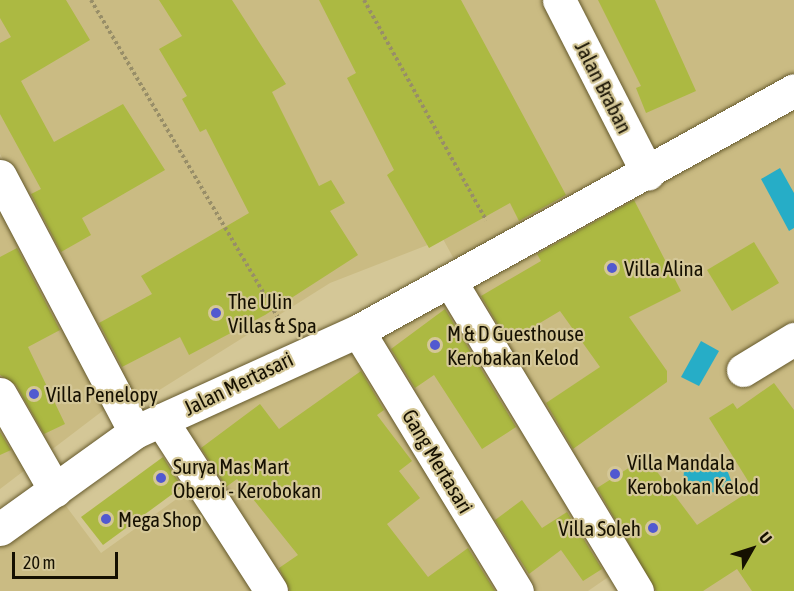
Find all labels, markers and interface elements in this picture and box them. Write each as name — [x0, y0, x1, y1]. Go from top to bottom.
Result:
street label: Jalan Braban — [570, 37, 638, 137]
place label: Villa Alina — [624, 255, 704, 281]
marker: Villa Alina — [605, 261, 619, 275]
place label: The Ulin Villas & Spa — [228, 288, 317, 338]
marker: The Ulin Villas & Spa — [209, 306, 223, 320]
place label: M & D Guesthouse Kerobakan Kelod — [447, 320, 584, 370]
marker: M & D Guesthouse Kerobakan Kelod — [428, 338, 442, 352]
street label: Jalan Mertasari — [179, 346, 297, 420]
place label: Villa Penelopy — [46, 381, 158, 407]
marker: Villa Penelopy — [27, 387, 41, 401]
street label: Gang Mertasari — [397, 405, 479, 517]
place label: Villa Mandala Kerobokan Kelod — [627, 449, 759, 499]
place label: Surya Mas Mart Oberoi - Kerobokan — [173, 453, 321, 503]
marker: Villa Mandala Kerobokan Kelod — [608, 467, 622, 481]
marker: Surya Mas Mart Oberoi - Kerobokan — [154, 471, 168, 485]
place label: Mega Shop — [118, 506, 202, 532]
marker: Mega Shop — [99, 512, 113, 526]
place label: Villa Soleh — [558, 515, 641, 541]
north arrow — [722, 519, 782, 579]
marker: Villa Soleh — [646, 521, 660, 535]
text: U — [756, 528, 776, 547]
scale bar — [15, 540, 122, 578]
text: 20 m — [23, 552, 55, 573]

